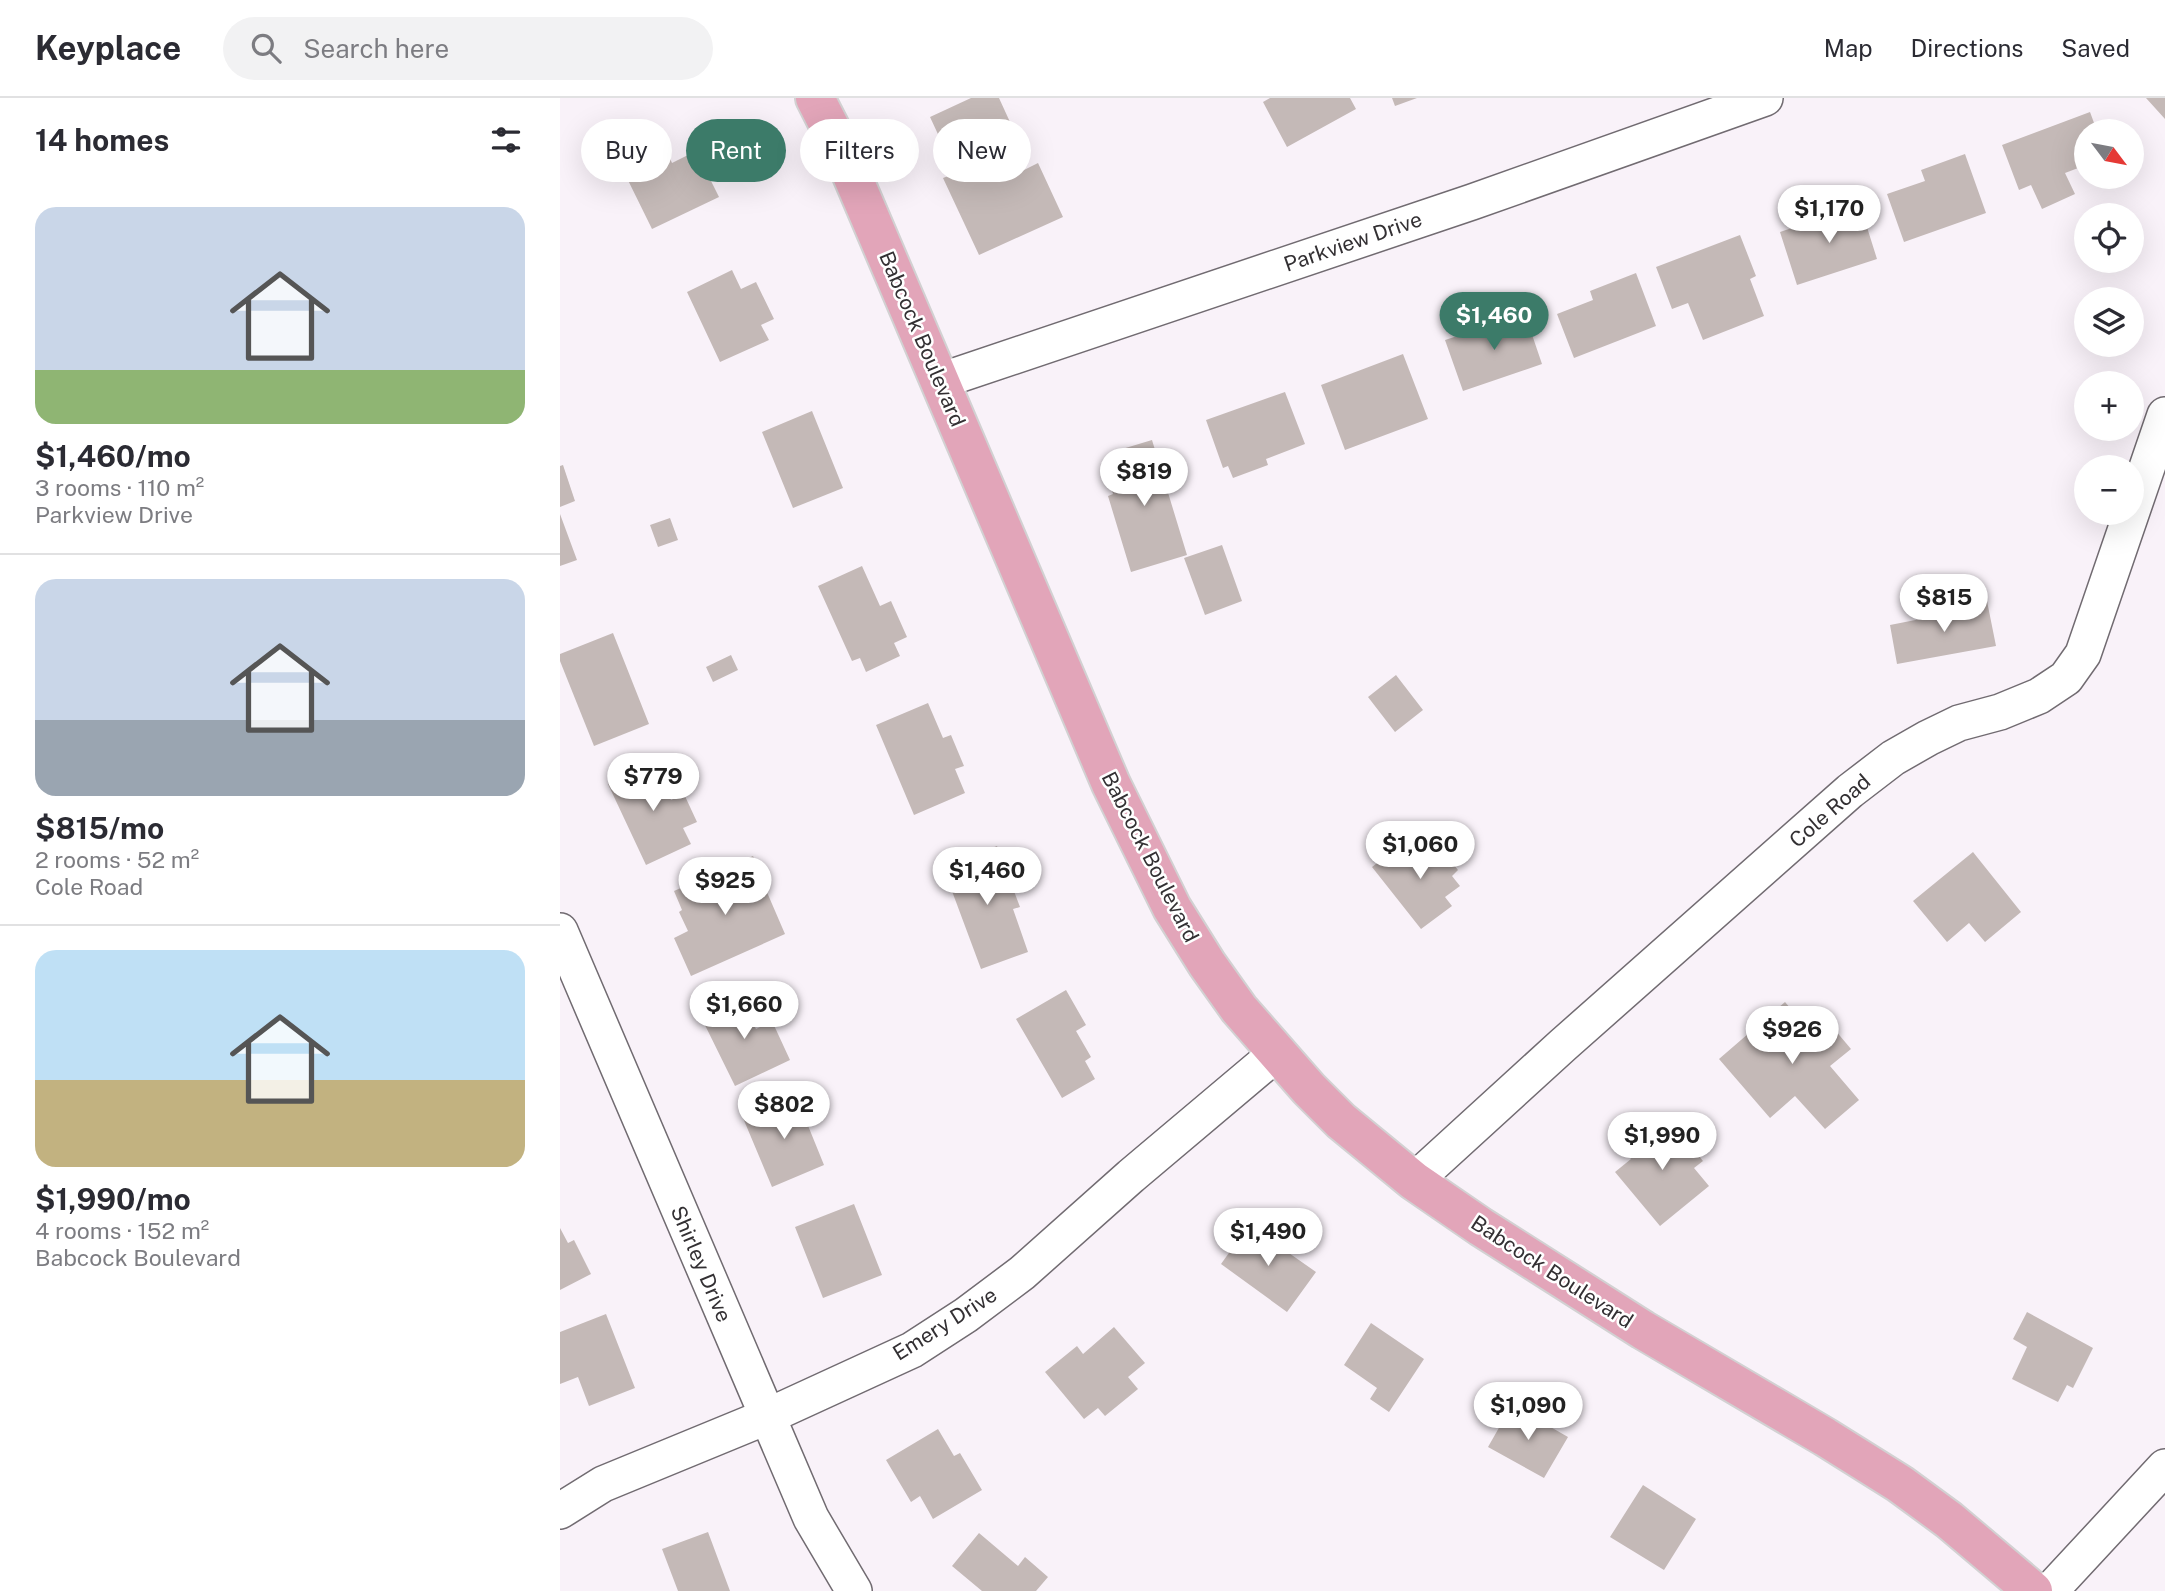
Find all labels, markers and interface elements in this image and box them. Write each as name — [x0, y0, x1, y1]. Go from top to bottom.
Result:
search box — [223, 17, 713, 80]
text: Keyplace — [35, 29, 181, 67]
icon: search — [247, 29, 285, 67]
text: Search here — [303, 33, 449, 64]
text: Map — [1824, 34, 1873, 62]
text: Directions — [1911, 34, 2023, 62]
text: Saved — [2061, 34, 2130, 62]
chip: Buy — [581, 119, 672, 182]
chip: Rent — [686, 119, 786, 182]
chip: Filters — [800, 119, 919, 182]
chip: New — [933, 119, 1031, 182]
north arrow — [2074, 119, 2144, 189]
map controls — [2074, 119, 2144, 525]
icon: filters — [487, 121, 525, 159]
text: 14 homes — [35, 122, 169, 158]
pin: $1,170 — [1772, 186, 1886, 245]
text: $1,170 — [1794, 194, 1864, 221]
button: locate — [2074, 203, 2144, 273]
street label: Parkview Drive — [1281, 206, 1425, 277]
street label: Babcock Boulevard — [874, 247, 971, 430]
icon: home — [217, 253, 343, 379]
button: layers — [2074, 287, 2144, 357]
pin: $1,460 — [1437, 292, 1551, 352]
text: $1,460 — [1456, 301, 1532, 328]
button: + — [2074, 371, 2144, 441]
text: $1,460/mo — [35, 438, 191, 474]
pin: $819 — [1103, 448, 1185, 508]
button: − — [2074, 455, 2144, 525]
text: $819 — [1116, 457, 1172, 484]
text: 3 rooms · 110 m² — [35, 474, 204, 501]
text: Parkview Drive — [35, 501, 193, 528]
pin: $815 — [1903, 574, 1985, 634]
text: $815 — [1916, 583, 1972, 610]
icon: home — [217, 625, 343, 751]
pin: $779 — [612, 754, 694, 813]
text: $779 — [623, 762, 683, 789]
street label: Babcock Boulevard — [1097, 767, 1204, 946]
street label: Cole Road — [1784, 769, 1875, 852]
text: $815/mo — [35, 810, 164, 846]
pin: $1,060 — [1363, 822, 1477, 881]
text: $1,060 — [1382, 830, 1458, 857]
text: 2 rooms · 52 m² — [35, 846, 199, 873]
pin: $1,460 — [930, 848, 1044, 907]
text: $1,460 — [949, 856, 1025, 883]
pin: $925 — [684, 858, 766, 917]
text: $925 — [695, 866, 755, 893]
text: Cole Road — [35, 873, 143, 900]
pin: $1,660 — [687, 982, 801, 1041]
text: $1,660 — [706, 990, 782, 1017]
icon: home — [217, 996, 343, 1122]
pin: $926 — [1751, 1006, 1833, 1066]
text: $926 — [1762, 1015, 1822, 1042]
pin: $802 — [743, 1082, 825, 1141]
text: $802 — [754, 1090, 814, 1117]
pin: $1,990 — [1605, 1112, 1719, 1172]
text: $1,990 — [1624, 1121, 1700, 1148]
text: $1,990/mo — [35, 1181, 191, 1217]
street label: Shirley Drive — [666, 1202, 737, 1326]
pin: $1,490 — [1211, 1208, 1325, 1268]
street label: Babcock Boulevard — [1467, 1210, 1638, 1333]
text: 4 rooms · 152 m² — [35, 1217, 209, 1244]
text: $1,490 — [1230, 1217, 1306, 1244]
text: Babcock Boulevard — [35, 1244, 241, 1271]
street label: Emery Drive — [888, 1282, 1001, 1365]
pin: $1,090 — [1471, 1382, 1585, 1442]
text: $1,090 — [1490, 1391, 1566, 1418]

